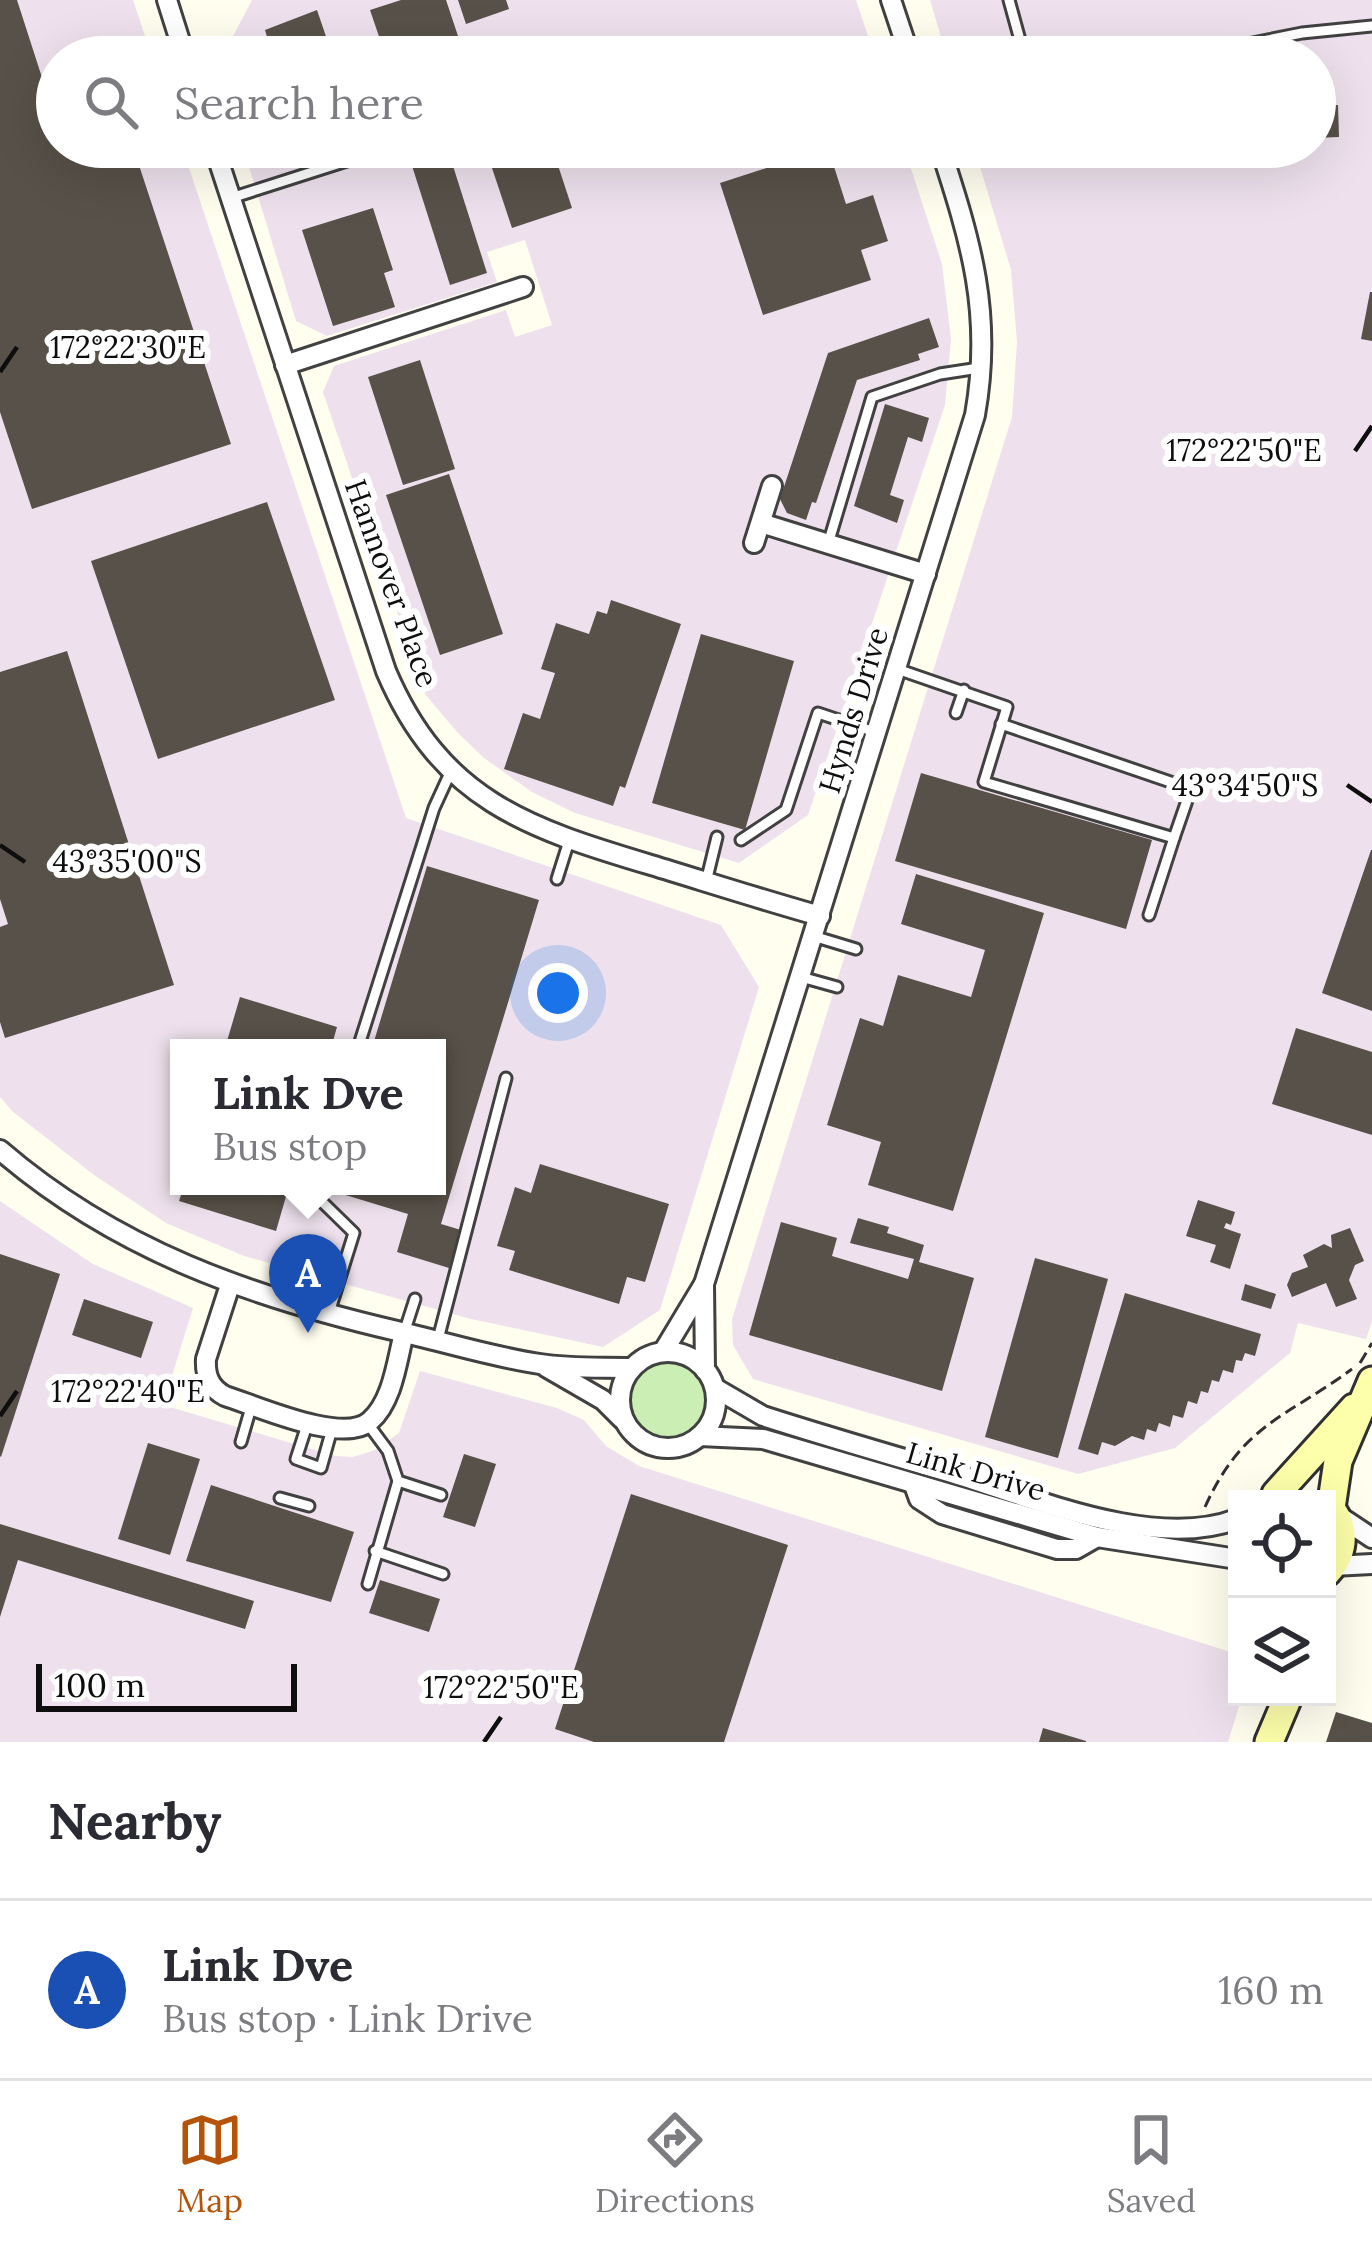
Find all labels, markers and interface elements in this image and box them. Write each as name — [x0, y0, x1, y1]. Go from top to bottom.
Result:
search box — [36, 36, 1336, 168]
icon: search — [78, 69, 144, 135]
text: Search here — [174, 74, 424, 131]
text: 172°22'30"E — [50, 328, 206, 366]
text: 172°22'50"E — [1166, 431, 1322, 469]
street label: Hannover Place — [337, 474, 447, 692]
street label: Hynds Drive — [810, 622, 897, 798]
text: 43°34'50"S — [1172, 766, 1318, 804]
text: 43°35'00"S — [52, 842, 202, 880]
your location — [528, 963, 588, 1023]
popup — [170, 1039, 446, 1195]
text: Link Dve — [212, 1064, 404, 1121]
text: Bus stop — [212, 1121, 367, 1171]
pin: A — [269, 1234, 347, 1333]
text: 172°22'40"E — [51, 1372, 205, 1410]
street label: Link Drive — [902, 1433, 1050, 1509]
map controls — [1228, 1490, 1336, 1706]
button: locate — [1228, 1490, 1336, 1598]
button: layers — [1228, 1598, 1336, 1706]
scale bar — [36, 1658, 297, 1711]
text: 100 m — [54, 1664, 145, 1706]
text: 172°22'50"E — [423, 1668, 579, 1706]
text: Nearby — [48, 1788, 221, 1853]
text: Link Dve — [162, 1936, 353, 1993]
text: A — [74, 1965, 100, 2015]
text: 160 m — [1218, 1965, 1324, 2015]
text: Bus stop · Link Drive — [162, 1993, 533, 2043]
tab: Map — [176, 2107, 243, 2221]
tab: Directions — [595, 2107, 755, 2221]
tab: Saved — [1107, 2107, 1196, 2221]

